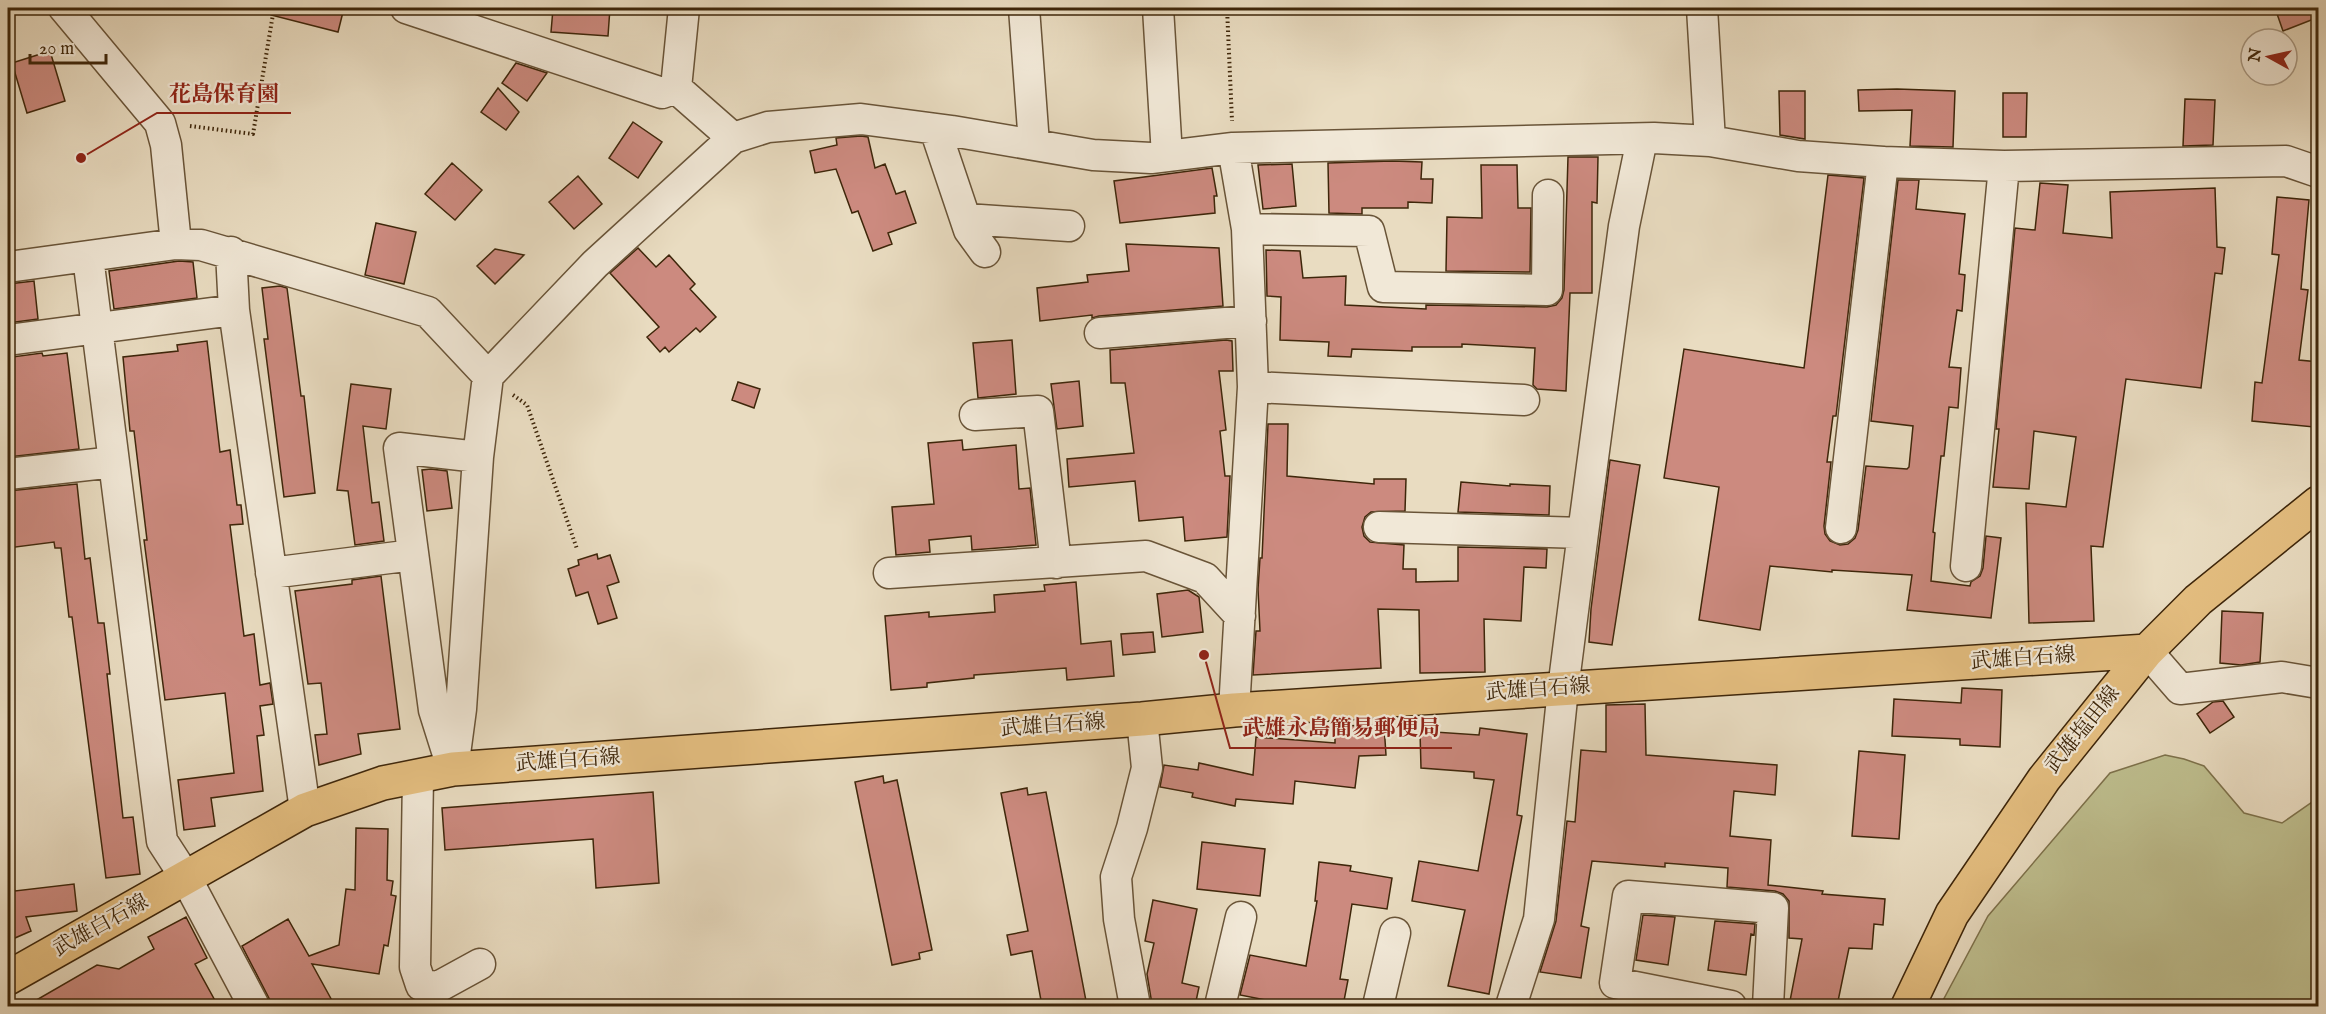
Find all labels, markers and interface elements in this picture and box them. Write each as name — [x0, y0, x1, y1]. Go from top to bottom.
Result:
scale bar — [30, 27, 106, 65]
north arrow — [2239, 27, 2299, 87]
text: 20 m — [39, 38, 74, 61]
text: N — [2245, 47, 2267, 64]
callout: 花島保育園 — [157, 73, 291, 113]
text: 花島保育園 — [169, 81, 279, 109]
street label: 武雄白石線 — [1970, 642, 2076, 676]
street label: 武雄白石線 — [1485, 673, 1591, 707]
street label: 武雄塩田線 — [2039, 681, 2127, 779]
callout: 武雄永島簡易郵便局 — [1230, 708, 1452, 748]
street label: 武雄白石線 — [1000, 709, 1106, 743]
text: 武雄永島簡易郵便局 — [1242, 715, 1440, 743]
street label: 武雄白石線 — [515, 744, 621, 778]
street label: 武雄白石線 — [49, 889, 153, 963]

